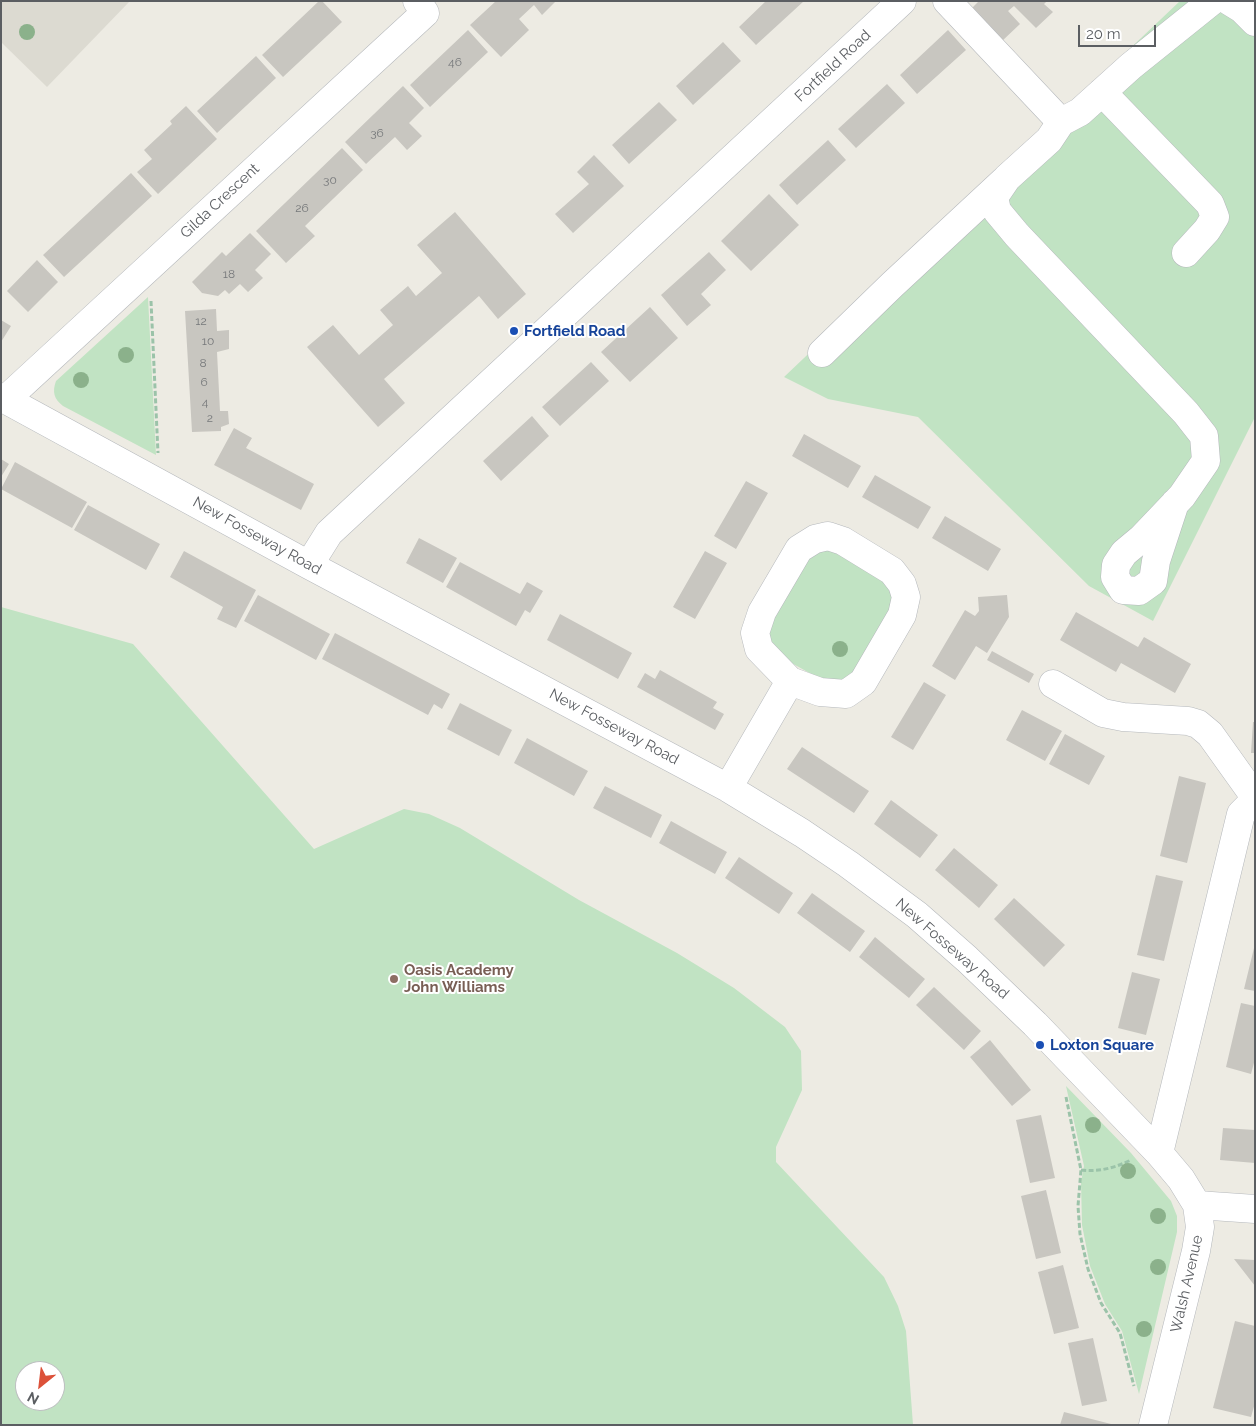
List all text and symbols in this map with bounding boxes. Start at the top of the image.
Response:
scale bar [1081,15,1158,47]
text: 20 m [1086,25,1121,43]
street label: Fortfield Road [791,26,875,106]
house number: 46 [448,55,462,69]
house number: 36 [370,126,384,140]
street label: Gilda Crescent [177,160,263,242]
house number: 30 [323,173,337,187]
house number: 26 [295,201,309,215]
house number: 18 [223,267,235,281]
house number: 12 [195,314,207,328]
place label: Fortfield Road [524,322,625,340]
marker: Fortfield Road [508,325,520,337]
house number: 10 [202,334,214,348]
house number: 8 [199,356,207,370]
house number: 6 [200,375,208,389]
house number: 4 [202,395,208,409]
house number: 2 [207,411,213,425]
street label: New Fosseway Road [190,493,324,579]
street label: New Fosseway Road [546,685,682,769]
street label: New Fosseway Road [892,895,1012,1003]
place label: Oasis Academy John Williams [404,961,514,996]
marker: Oasis Academy John Williams [388,973,400,985]
place label: Loxton Square [1050,1036,1154,1054]
marker: Loxton Square [1034,1039,1046,1051]
street label: Walsh Avenue [1167,1233,1207,1335]
north arrow [15,1361,65,1411]
text: N [25,1389,42,1408]

